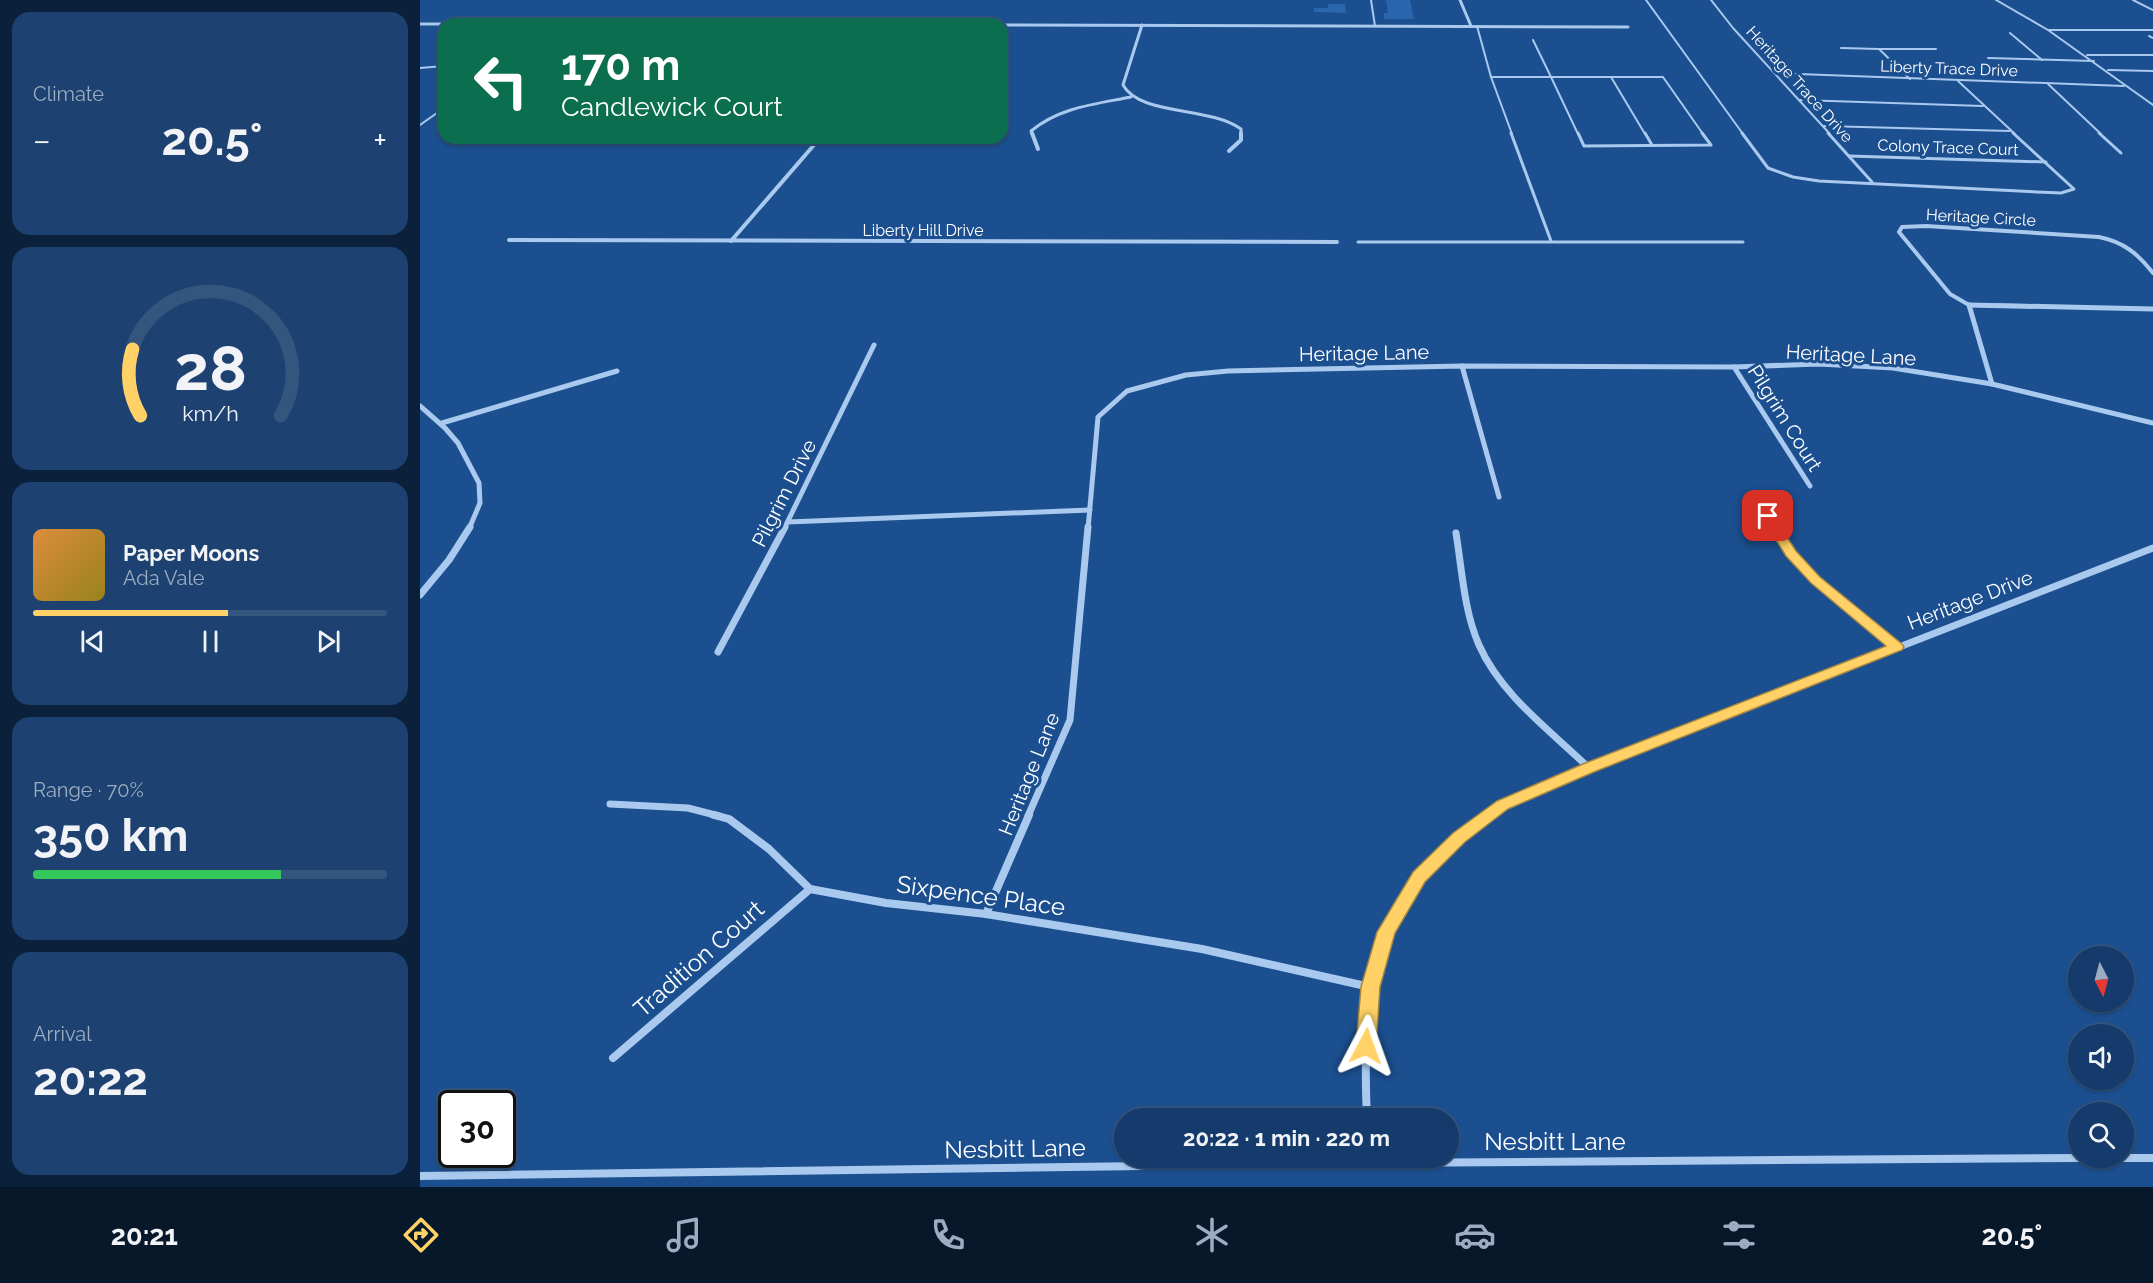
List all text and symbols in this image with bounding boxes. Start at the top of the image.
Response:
street label: Heritage Trace Drive [1742,22,1857,146]
text: 170 m [561,41,680,90]
icon: left [462,42,540,120]
street label: Liberty Trace Drive [1880,57,2018,80]
text: Climate [33,82,104,106]
text: Candlewick Court [561,91,783,122]
text: 20.5° [162,113,262,166]
text: − [33,121,51,160]
text: + [373,121,387,160]
street label: Colony Trace Court [1877,136,2019,159]
street label: Heritage Circle [1926,205,2036,230]
street label: Liberty Hill Drive [862,221,984,240]
text: 28 [174,331,246,405]
street label: Heritage Lane [1299,340,1430,366]
street label: Heritage Lane [1785,340,1917,370]
street label: Pilgrim Court [1743,360,1827,476]
text: km/h [182,401,238,426]
street label: Pilgrim Drive [747,435,821,551]
pin [1742,490,1793,541]
icon: arrive [1751,499,1784,532]
text: Paper Moons [123,540,259,566]
street label: Heritage Drive [1904,565,2036,635]
text: Ada Vale [123,566,205,590]
icon: previous [76,625,109,658]
icon: pause [194,625,227,658]
icon: next [312,625,345,658]
street label: Heritage Lane [993,709,1065,839]
text: Range · 70% [33,778,144,802]
text: 350 km [33,809,188,862]
street label: Sixpence Place [895,869,1067,922]
street label: Tradition Court [628,894,770,1023]
north arrow [2068,946,2134,1012]
map controls [2068,946,2134,1168]
position arrow [1334,1014,1398,1078]
text: Arrival [33,1022,92,1046]
button: sound [2068,1024,2134,1090]
text: 20:22 [33,1053,148,1106]
speed limit sign: 30 [438,1090,516,1168]
button: search [2068,1102,2134,1168]
text: 20:22 · 1 min · 220 m [1183,1125,1390,1151]
street label: Nesbitt Lane [1484,1127,1626,1156]
street label: Nesbitt Lane [944,1133,1086,1164]
icon: directions [400,1214,442,1256]
icon: music [663,1214,705,1256]
icon: phone [927,1214,969,1256]
icon: climate [1191,1214,1233,1256]
icon: car [1454,1214,1496,1256]
icon: filters [1718,1214,1760,1256]
text: 20:21 [111,1220,178,1251]
text: 20.5° [1982,1220,2042,1251]

